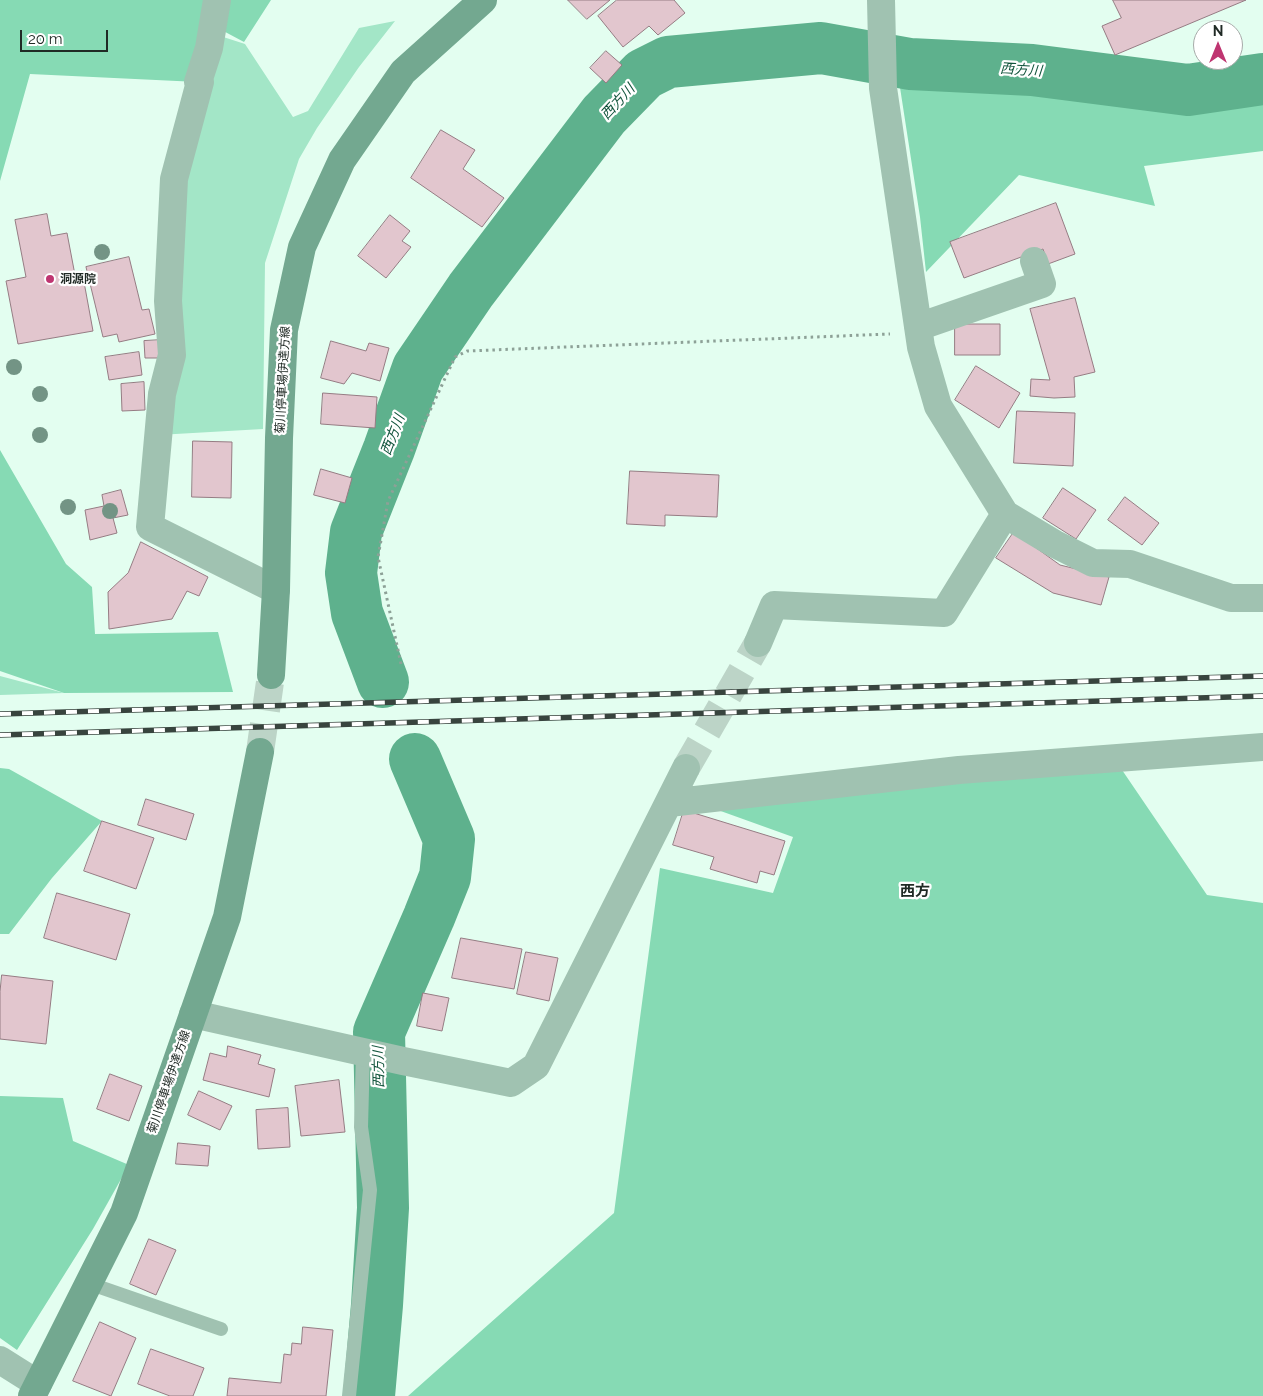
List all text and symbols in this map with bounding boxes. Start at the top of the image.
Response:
scale bar [22,20,110,52]
north arrow [1193,20,1243,70]
text: N [1213,23,1223,39]
text: 20 m [28,30,63,48]
water label: 西方川 [999,60,1043,80]
water label: 西方川 [598,81,638,123]
place label: 洞源院 [60,272,96,286]
marker: 洞源院 [44,273,56,285]
street label: 菊川停車場伊達方線 [273,326,293,434]
water label: 西方川 [378,412,408,458]
district label: 西方 [900,882,930,900]
street label: 菊川停車場伊達方線 [145,1029,193,1135]
water label: 西方川 [370,1046,388,1088]

